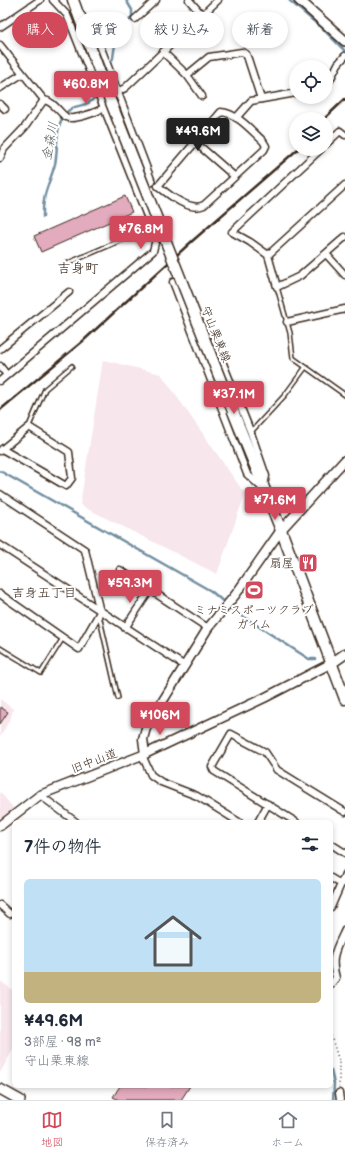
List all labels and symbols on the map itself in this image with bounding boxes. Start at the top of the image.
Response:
pin: ¥60.8M [53,71,119,105]
pin: ¥49.6M [165,118,231,152]
water label: 金森川 [38,121,62,162]
pin: ¥76.8M [108,216,174,250]
district label: 吉身町 [57,260,99,277]
street label: 守山栗東線 [197,304,234,365]
pin: ¥37.1M [201,381,267,415]
pin: ¥71.6M [242,487,308,521]
restaurant icon: 扇屋 [297,552,319,574]
place label: 扇屋 [270,556,294,571]
pin: ¥59.3M [97,570,163,604]
sports icon: ミナミスポーツクラブ ガイム [243,579,265,601]
district label: 吉身五丁目 [11,585,77,601]
place label: ミナミスポーツクラブ ガイム [194,603,314,632]
pin: ¥106M [132,702,188,736]
street label: 旧中山道 [69,746,119,777]

